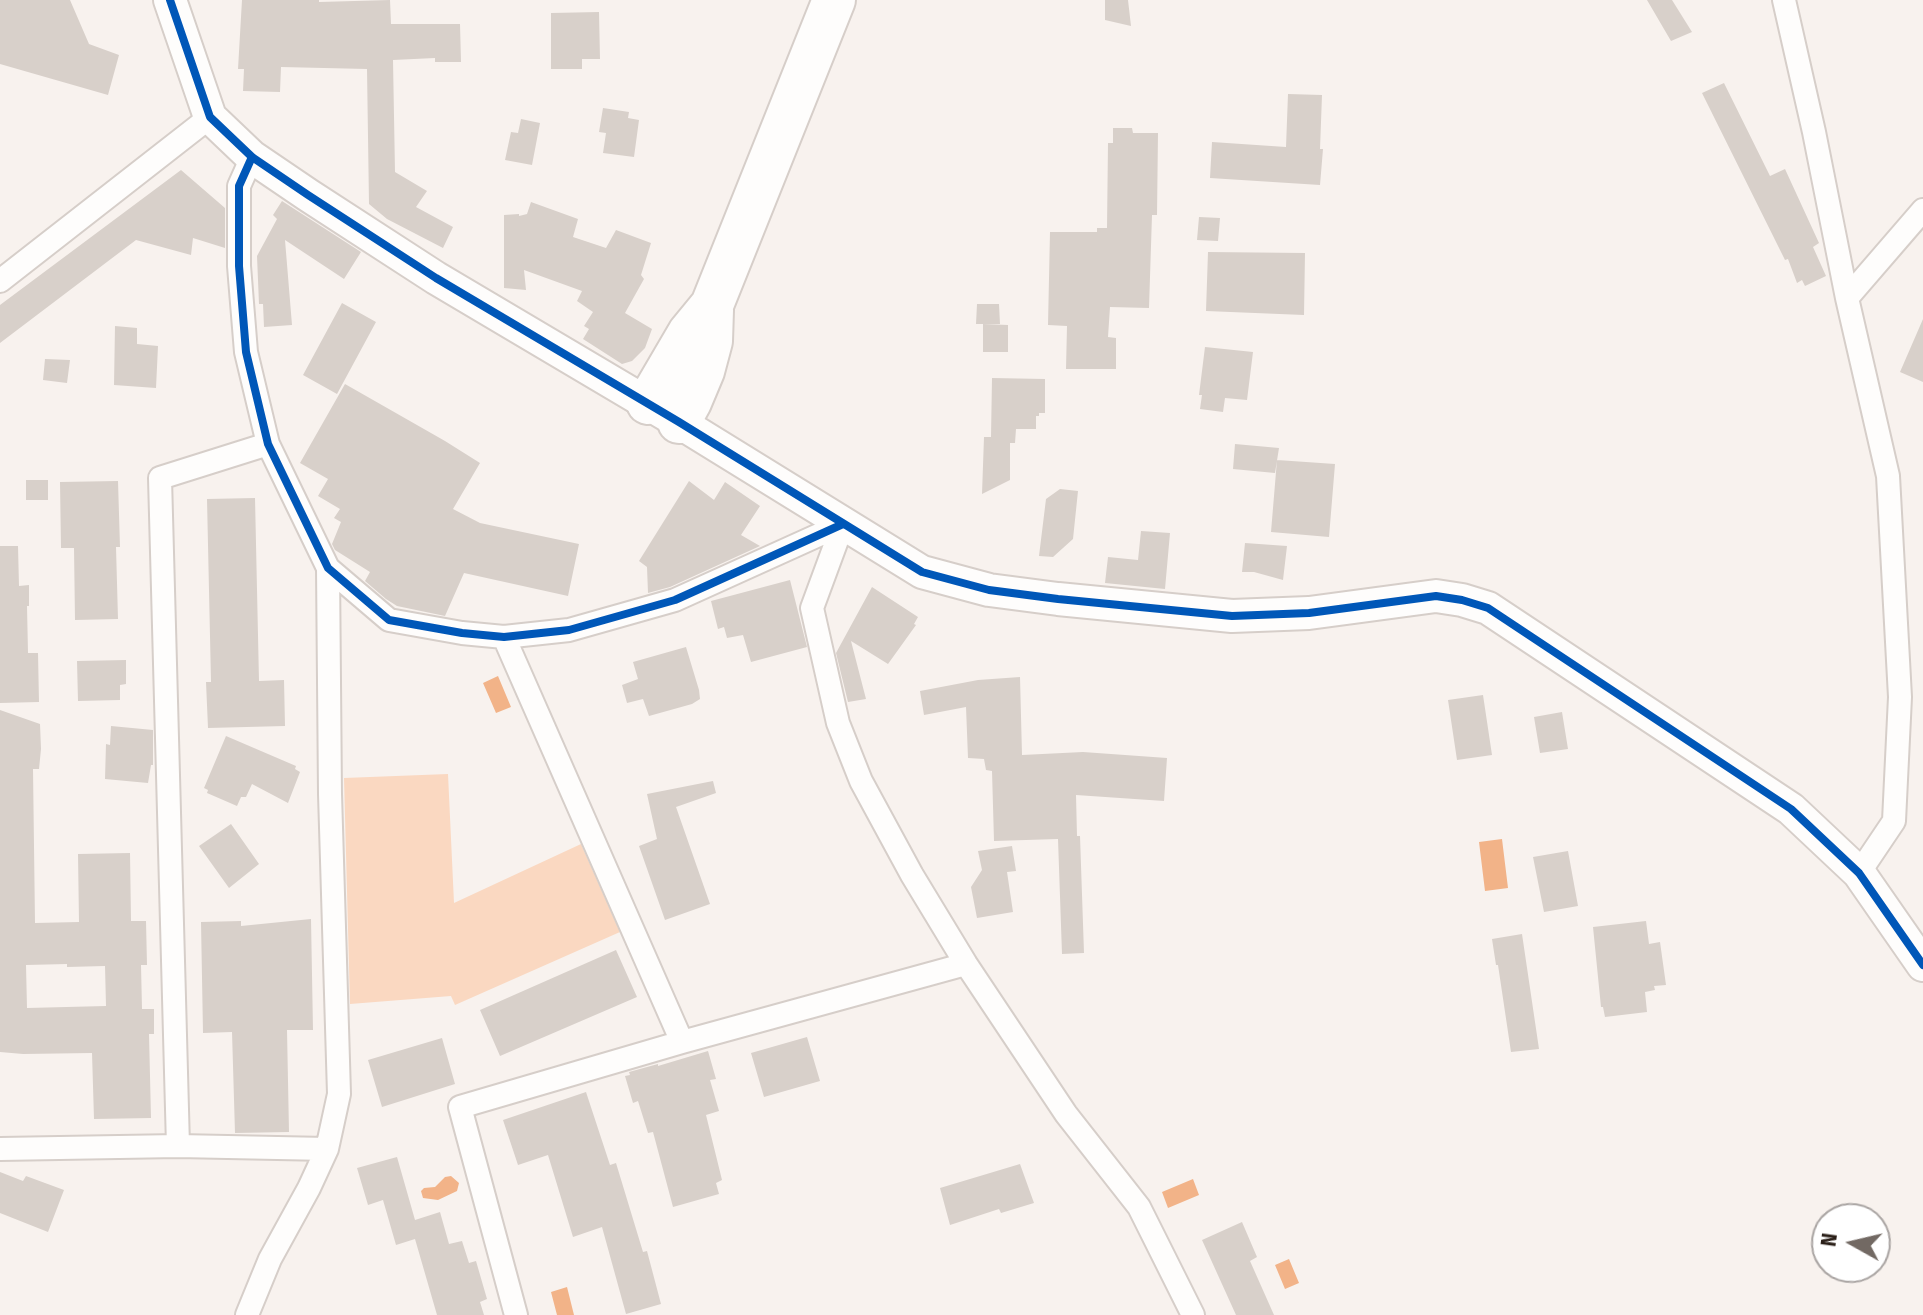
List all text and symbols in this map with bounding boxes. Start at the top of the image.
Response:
north arrow [1811,1203,1891,1283]
text: N [1814,1231,1843,1248]

